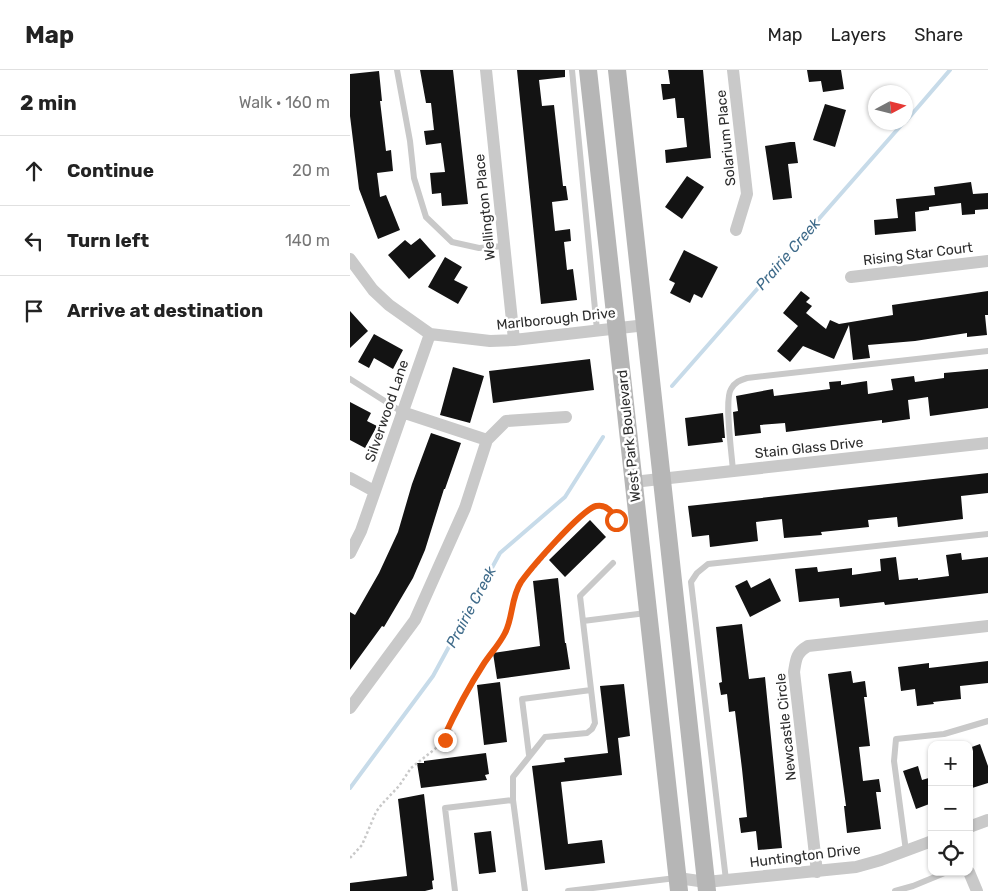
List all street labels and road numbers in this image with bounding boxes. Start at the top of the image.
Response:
street label: Solarium Place [712,89,740,187]
street label: Wellington Place [471,153,499,261]
street label: Rising Star Court [862,239,974,269]
street label: Marlborough Drive [496,304,617,334]
street label: Silverwood Lane [362,358,412,464]
street label: West Park Boulevard [614,369,644,503]
street label: Stain Glass Drive [754,434,864,462]
street label: Newcastle Circle [772,672,800,782]
street label: Huntington Drive [749,841,862,871]

